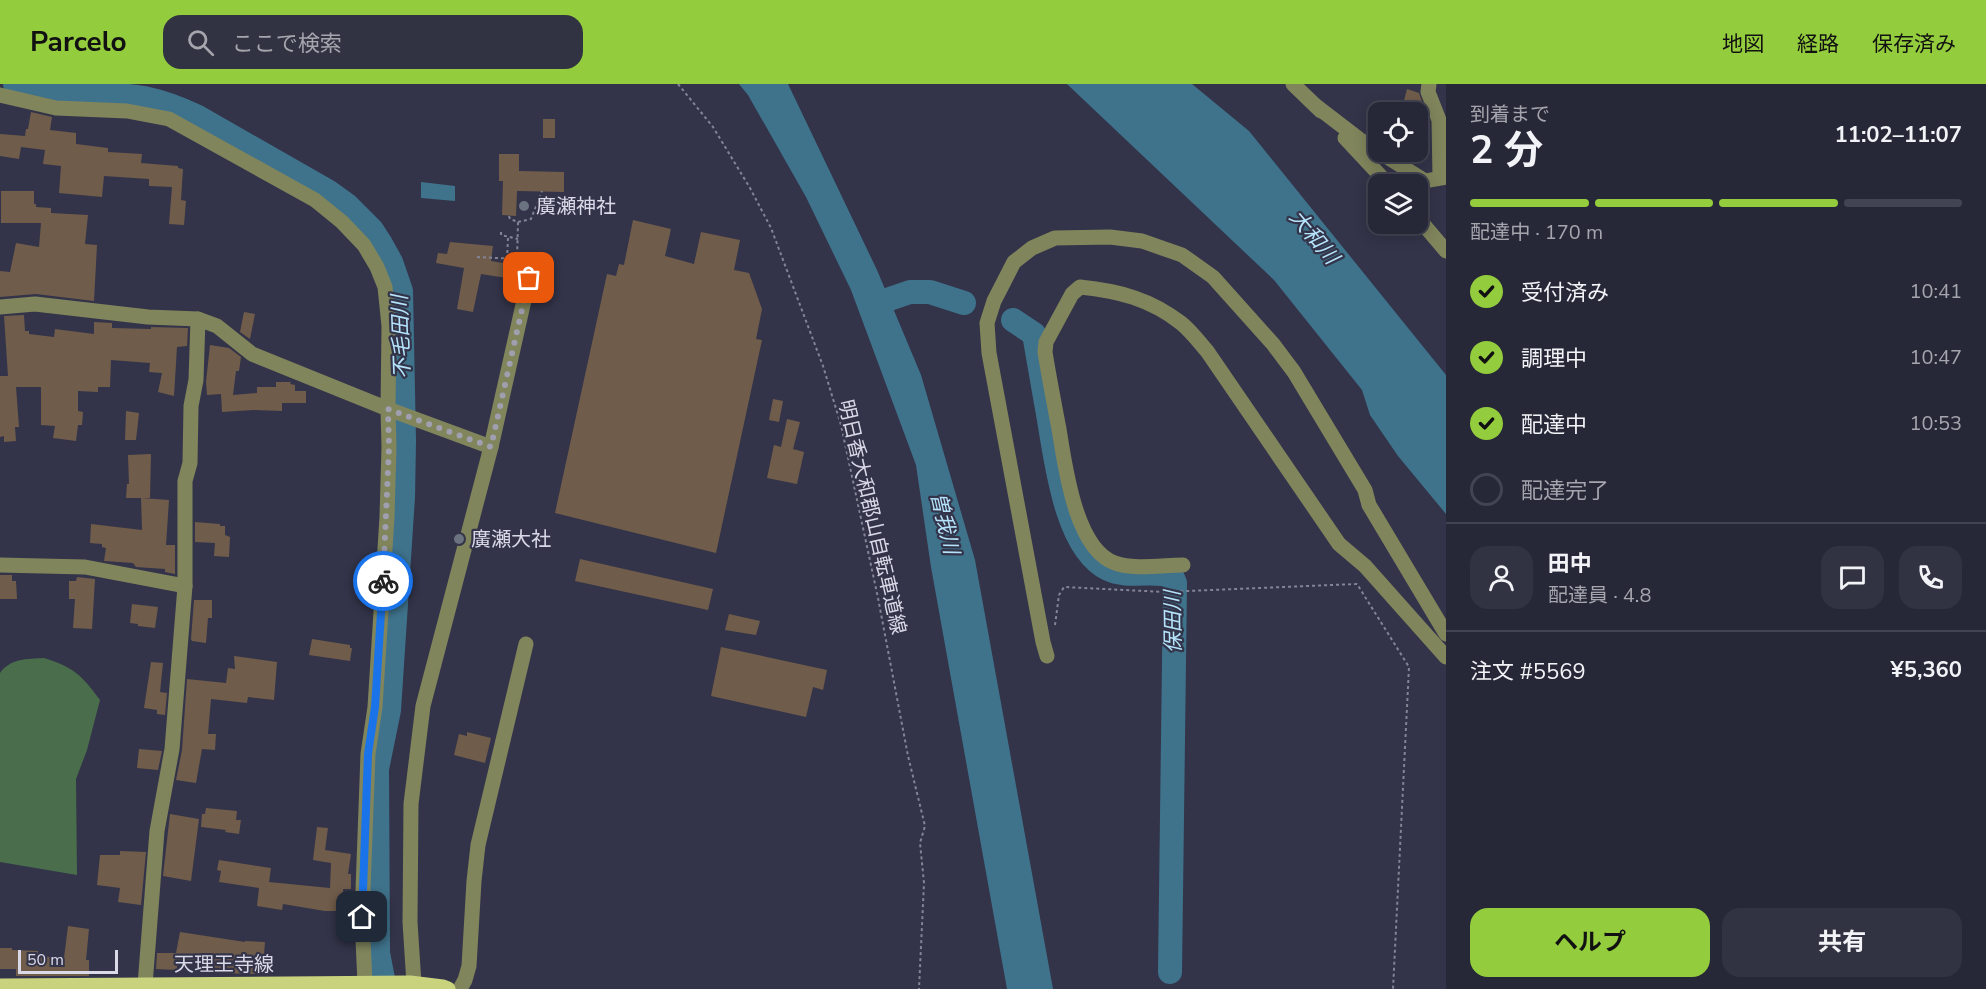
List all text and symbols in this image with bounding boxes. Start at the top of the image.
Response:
search box [163,15,583,69]
text: Parcelo [30,23,127,61]
icon: search [184,26,217,59]
text: ここで検索 [232,29,342,59]
text: 地図 [1722,30,1764,58]
text: 経路 [1797,30,1839,58]
text: 保存済み [1872,30,1956,58]
text: 到着まで [1470,101,1550,128]
map controls [1368,102,1428,234]
button: locate [1368,102,1428,162]
text: 11:02–11:07 [1834,120,1962,150]
text: 2 分 [1470,124,1543,177]
button: layers [1368,174,1428,234]
place label: 廣瀬神社 [536,193,616,220]
marker: 廣瀬神社 [517,199,531,213]
water label: 大和川 [1283,204,1346,272]
text: 配達中 · 170 m [1470,219,1603,246]
pin [503,252,554,303]
icon: bag [512,261,545,294]
icon: check [1470,275,1503,308]
text: 受付済み [1521,278,1609,308]
text: 10:41 [1909,278,1962,305]
water label: 不毛田川 [385,293,416,379]
icon: check [1470,341,1503,374]
text: 調理中 [1521,344,1587,374]
text: 10:47 [1909,344,1962,371]
street label: 明日香大和郡山自転車道線 [832,397,912,637]
icon: check [1470,407,1503,440]
text: 配達中 [1521,410,1587,440]
text: 10:53 [1909,410,1962,437]
text: 配達完了 [1521,476,1609,506]
water label: 曽我川 [924,489,966,559]
place label: 廣瀬大社 [471,526,551,553]
marker: 廣瀬大社 [452,532,466,546]
button: person [1470,546,1533,609]
button: chat [1821,546,1884,609]
button: phone [1899,546,1962,609]
text: 田中 [1548,549,1592,579]
courier [353,551,413,611]
icon: bike [367,565,400,598]
text: 配達員 · 4.8 [1548,582,1651,609]
water label: 保田川 [1158,588,1188,654]
text: ¥5,360 [1891,655,1962,685]
text: 注文 #5569 [1470,657,1586,687]
pin [336,891,387,942]
icon: home [345,900,378,933]
button: ヘルプ [1470,908,1710,977]
button: 共有 [1722,908,1962,977]
scale bar [18,947,118,974]
text: 50 m [27,949,64,971]
street label: 天理王寺線 [174,951,274,978]

